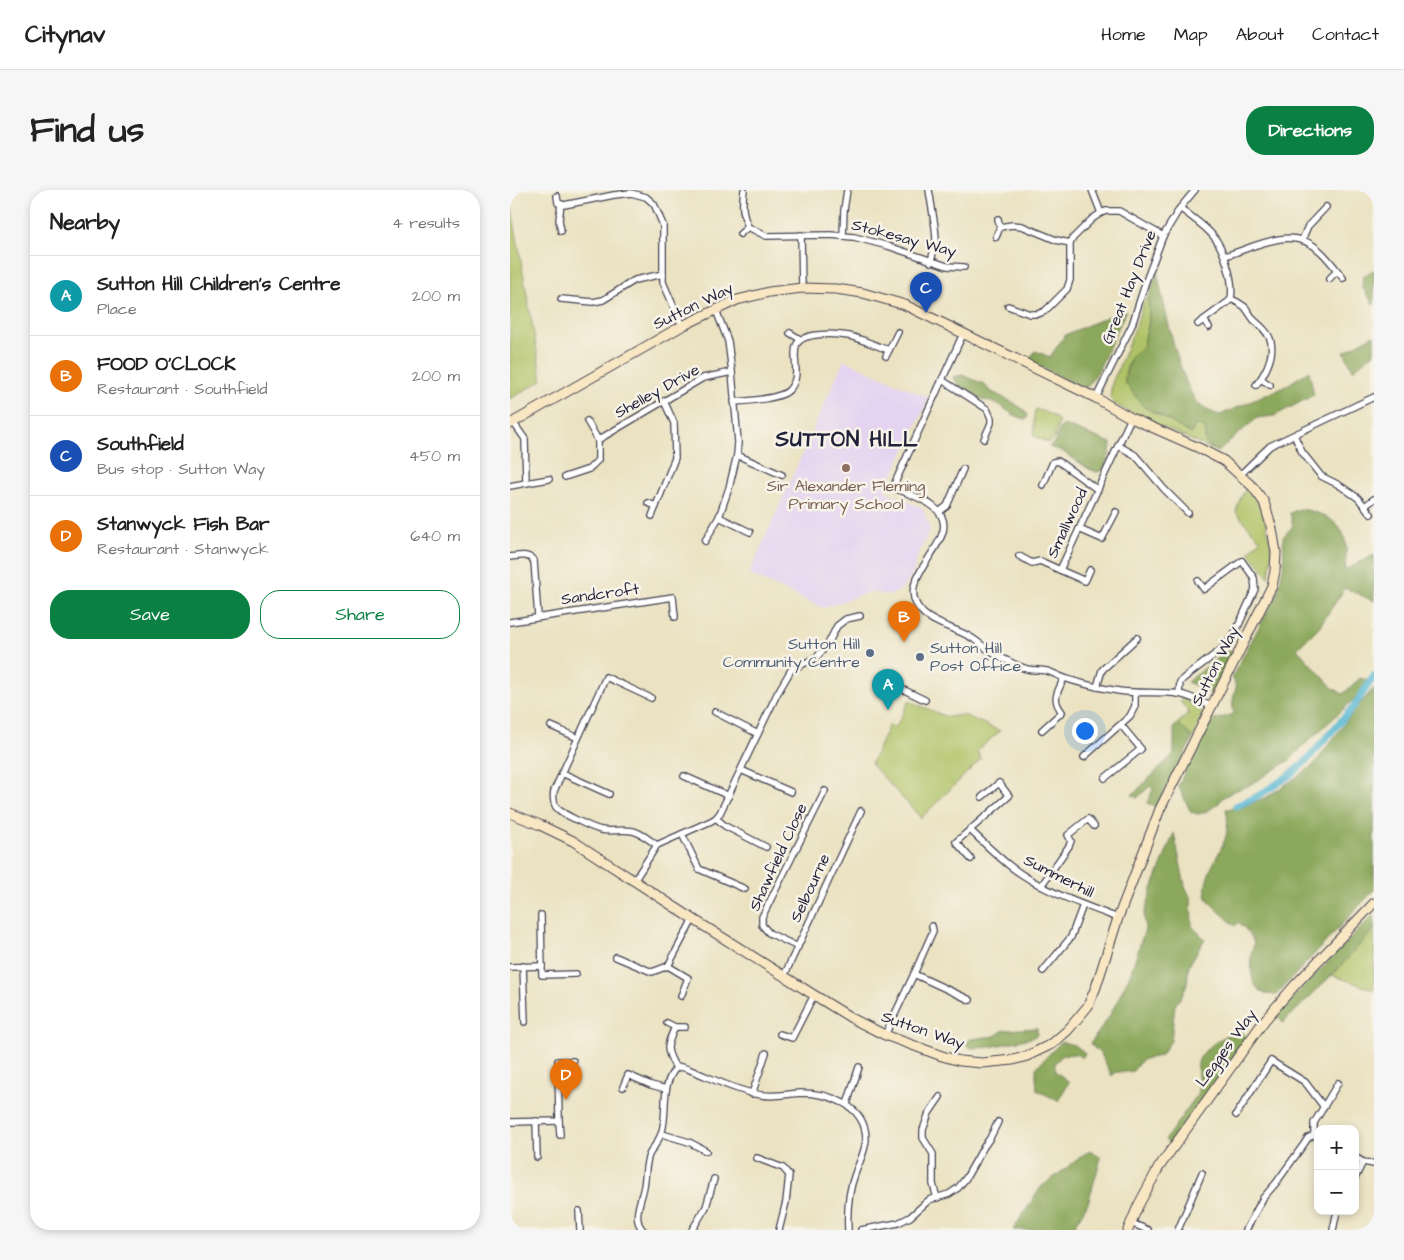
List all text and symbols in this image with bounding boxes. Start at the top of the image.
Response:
text: Citynav [25,18,105,52]
text: Home [1101,22,1146,47]
text: Map [1174,22,1208,47]
text: About [1236,22,1284,47]
text: Contact [1312,22,1379,47]
text: Find us [30,106,144,155]
button: Directions [1246,106,1374,155]
text: Nearby [50,208,120,237]
text: 4 results [392,212,460,234]
street label: Stokesay Way [849,213,959,264]
street label: Great Hay Drive [1096,226,1163,348]
text: Sutton Hill Children's Centre [97,271,341,298]
pin: C [910,272,942,313]
street label: Sutton Way [649,277,737,336]
text: A [61,285,71,307]
text: 200 m [412,285,460,307]
text: Place [97,298,137,320]
text: FOOD O'CLOCK [97,351,236,378]
street label: Shelley Drive [610,358,704,424]
text: B [60,365,72,387]
text: 200 m [412,365,460,387]
text: Restaurant · Southfield [97,378,267,400]
district label: SUTTON HILL [774,425,919,454]
text: Southfield [97,431,184,458]
text: C [60,445,72,467]
text: 450 m [409,445,460,467]
text: Bus stop · Sutton Way [97,458,265,480]
marker: Sir Alexander Fleming Primary School [840,462,852,474]
place label: Sir Alexander Fleming Primary School [767,475,925,516]
street label: Smallwood [1041,484,1093,562]
text: Stanwyck Fish Bar [97,511,269,538]
text: D [61,525,71,547]
text: 640 m [410,525,460,547]
text: Restaurant · Stanwyck [97,538,269,560]
street label: Sandcroft [560,578,641,610]
button: Save [50,590,250,639]
button: Share [260,590,460,639]
pin: B [888,601,920,642]
street label: Sutton Way [1186,622,1245,710]
place label: Sutton Hill Community Centre [723,633,860,674]
place label: Sutton Hill Post Office [930,637,1021,677]
marker: Sutton Hill Community Centre [864,647,876,659]
marker: Sutton Hill Post Office [914,651,926,663]
pin: A [872,669,904,710]
your location [1072,718,1098,744]
street label: Shawfield Close [743,799,813,914]
street label: Summerhill [1020,849,1098,903]
street label: Selbourne [785,850,836,926]
street label: Legges Way [1190,1004,1263,1092]
street label: Sutton Way [878,1005,968,1056]
pin: D [550,1059,582,1100]
map controls [1314,1125,1359,1215]
button: + [1314,1125,1359,1170]
button: − [1314,1170,1359,1215]

